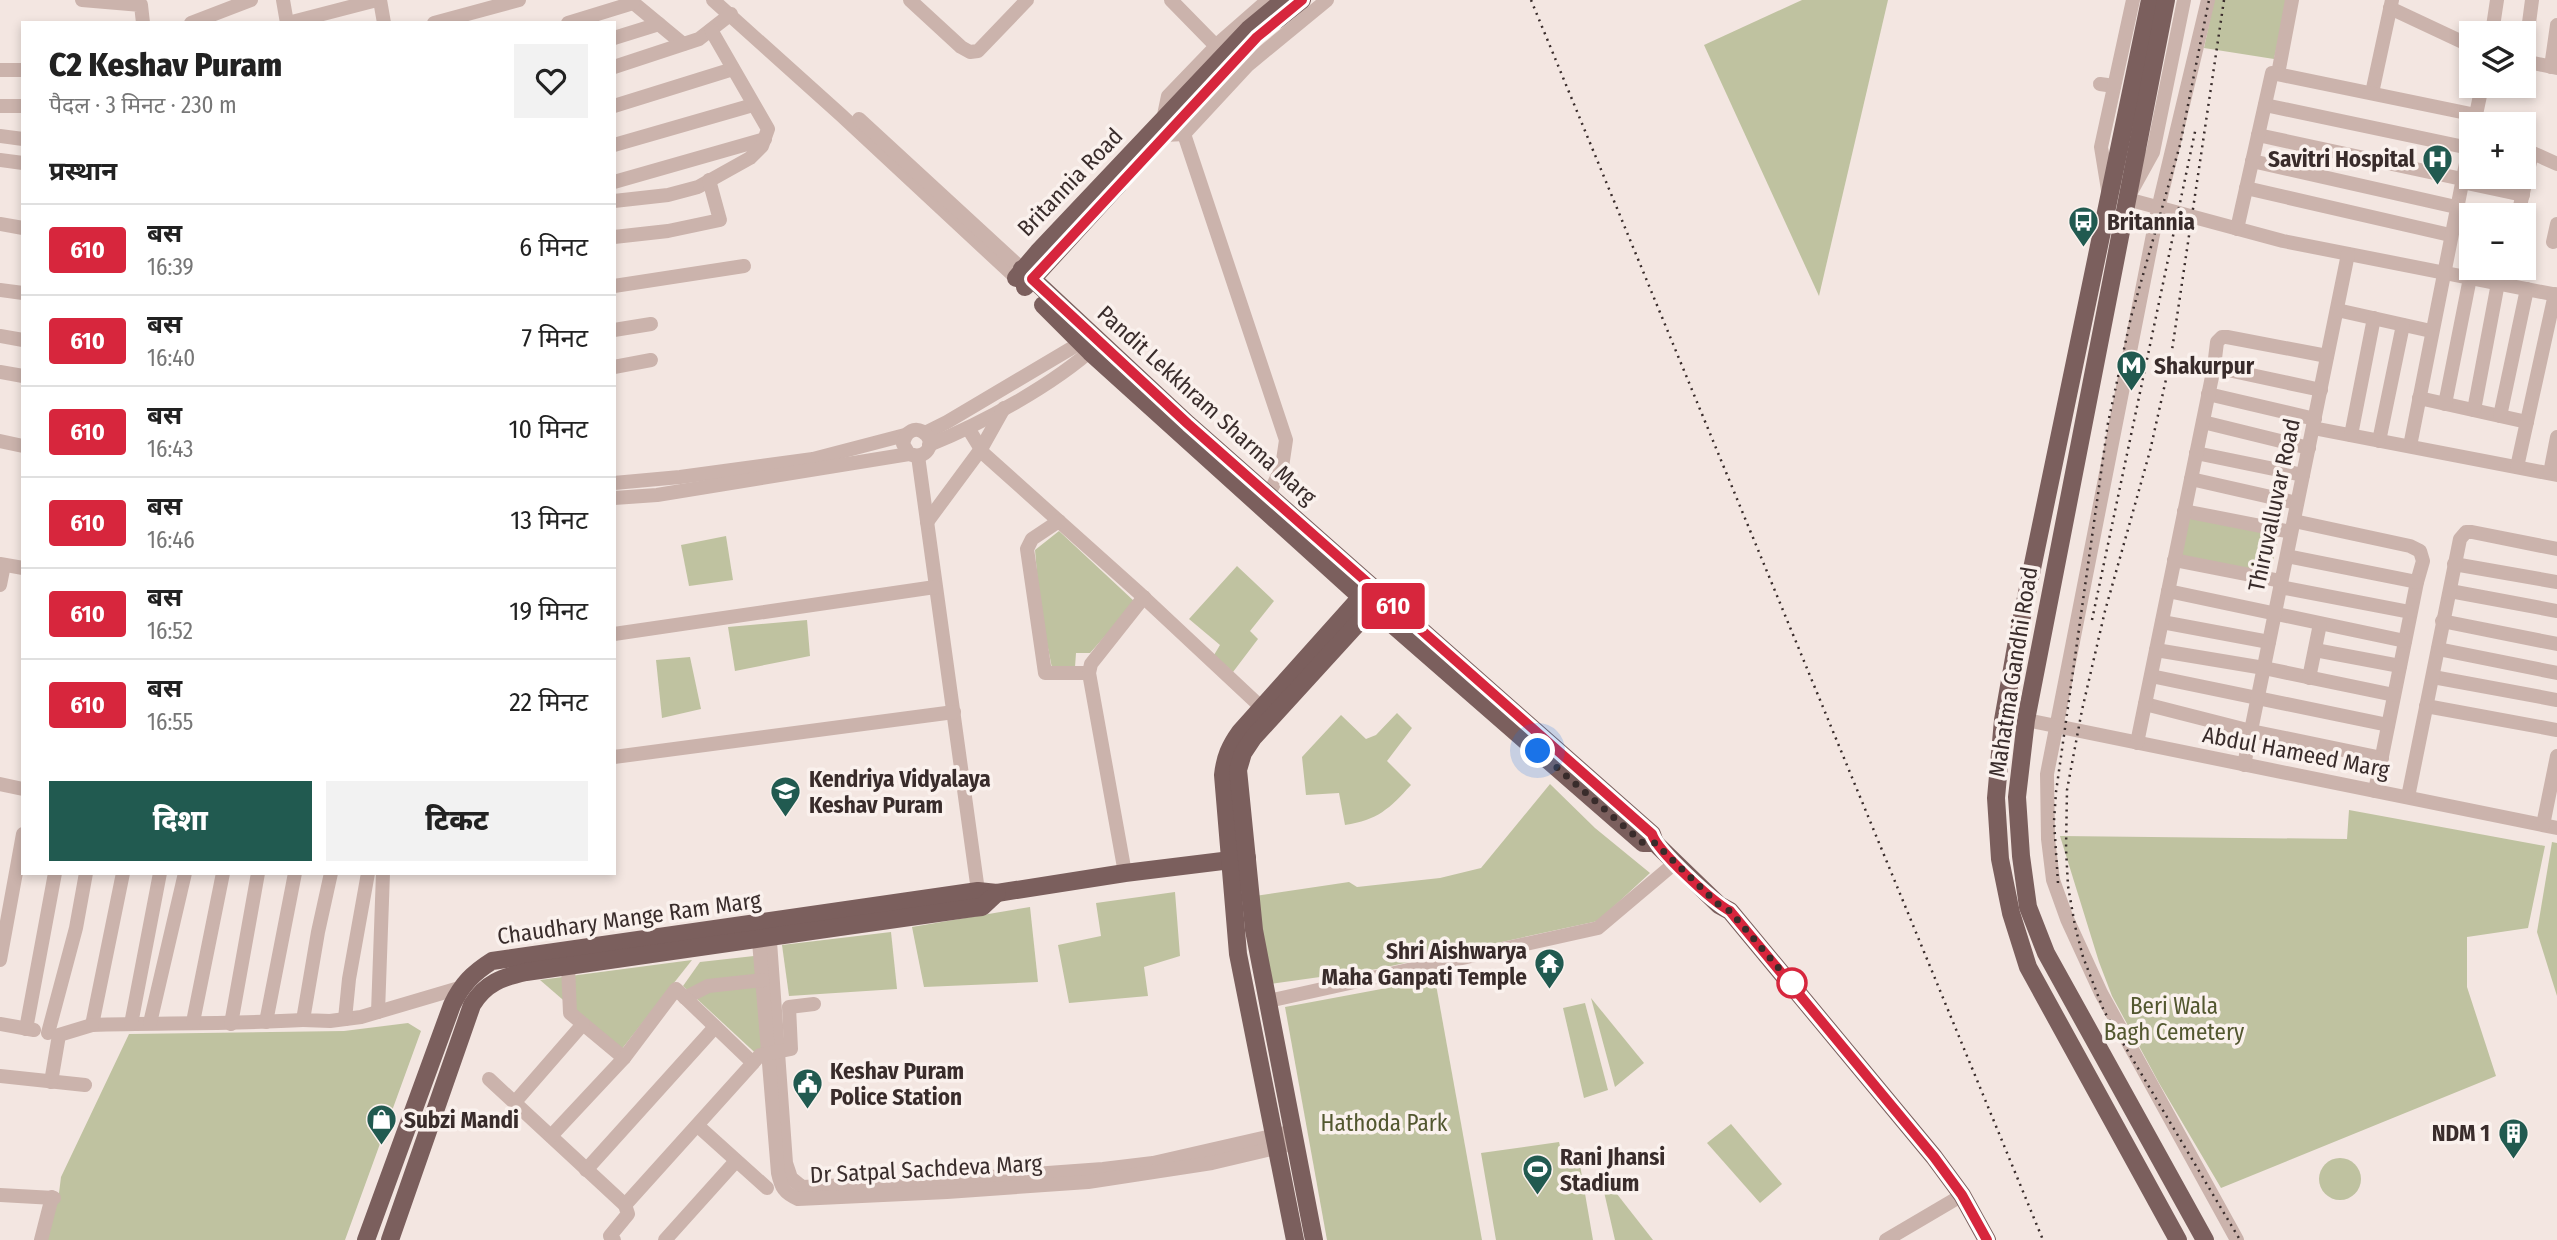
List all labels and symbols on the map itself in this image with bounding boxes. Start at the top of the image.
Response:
street label: Britannia Road [1011,122,1129,242]
hospital icon: Savitri Hospital [2421,142,2455,186]
place label: Savitri Hospital [2268,145,2416,173]
bus stop icon: Britannia [2067,205,2101,249]
place label: Britannia [2107,208,2195,236]
street label: Pandit Lekkhram Sharma Marg [1092,299,1322,511]
metro station icon: Shakurpur [2114,349,2148,393]
place label: Shakurpur [2154,352,2255,380]
street label: Thiruvalluvar Road [2242,416,2306,594]
street label: Mahatma Gandhi Road [1983,565,2043,779]
line badge: 610 [1353,583,1433,629]
street label: Abdul Hameed Marg [2200,720,2392,784]
your location [1520,733,1555,768]
place label: Kendriya Vidyalaya Keshav Puram [809,765,991,819]
school or university icon: Kendriya Vidyalaya Keshav Puram [769,775,803,819]
street label: Chaudhary Mange Ram Marg [495,886,763,950]
place label: Shri Aishwarya Maha Ganpati Temple [1322,937,1527,991]
temple icon: Shri Aishwarya Maha Ganpati Temple [1533,947,1567,991]
unlabelled marker [1777,968,1807,998]
park label: Beri Wala Bagh Cemetery [2104,992,2245,1046]
place label: Keshav Puram Police Station [830,1057,964,1111]
public building icon: Keshav Puram Police Station [790,1067,824,1111]
shop icon: Subzi Mandi [364,1103,398,1147]
place label: Subzi Mandi [404,1106,519,1134]
park label: Hathoda Park [1321,1109,1448,1137]
building icon: NDM 1 [2496,1116,2530,1160]
place label: NDM 1 [2432,1119,2490,1147]
place label: Rani Jhansi Stadium [1560,1143,1665,1197]
street label: Dr Satpal Sachdeva Marg [809,1149,1043,1189]
sports icon: Rani Jhansi Stadium [1520,1153,1554,1197]

